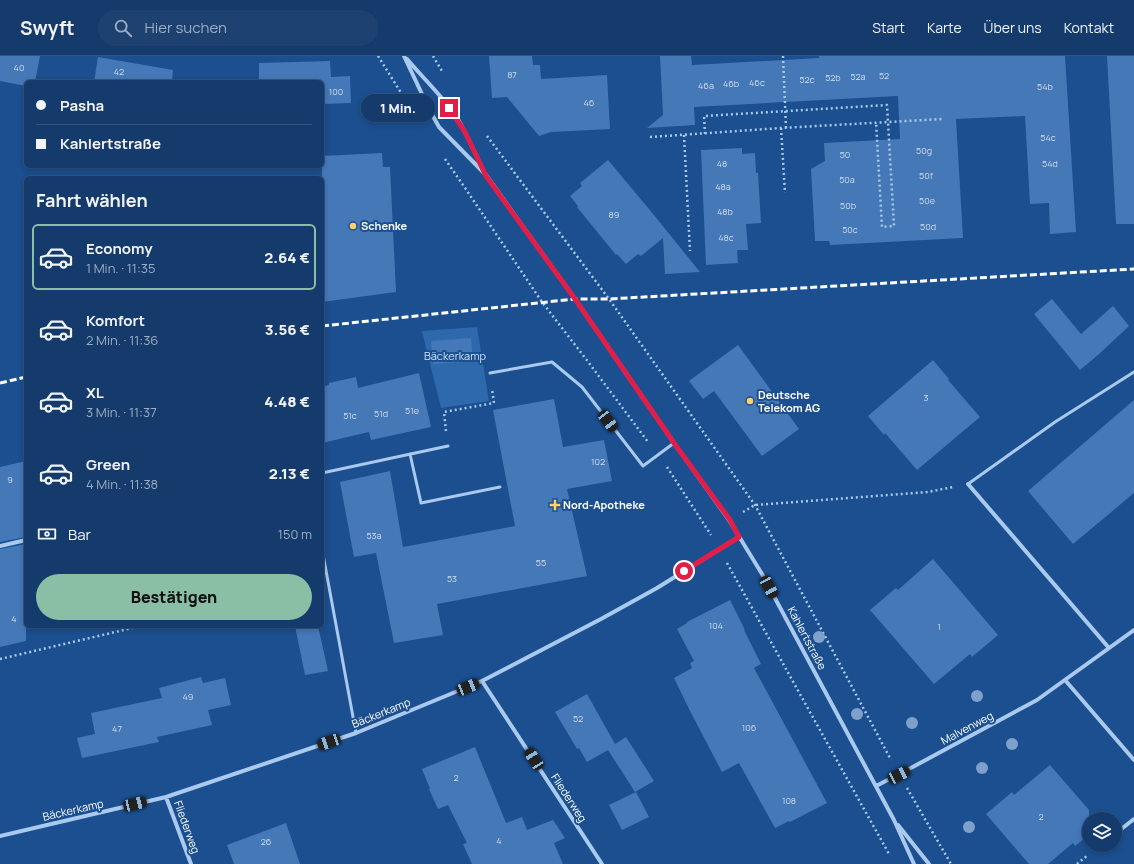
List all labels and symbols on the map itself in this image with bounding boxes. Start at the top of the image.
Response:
house number: 40 [14,61,24,74]
house number: 42 [114,65,124,78]
house number: 87 [507,68,517,81]
house number: 52 [879,69,889,82]
house number: 52a [850,70,866,83]
house number: 52b [825,71,841,84]
house number: 52c [799,73,815,86]
house number: 46c [749,76,765,89]
house number: 46b [723,77,739,90]
house number: 46a [698,79,714,92]
house number: 54b [1037,80,1053,93]
house number: 100 [329,85,343,98]
callout: 1 Min. [361,94,435,122]
house number: 46 [584,96,595,109]
route end [440,99,458,117]
house number: 54c [1040,131,1056,144]
house number: 50g [916,144,932,157]
house number: 50 [840,148,850,161]
house number: 48 [717,157,727,170]
house number: 54d [1042,157,1058,170]
house number: 50f [919,169,934,182]
house number: 50a [839,173,855,186]
house number: 48a [715,180,731,193]
house number: 50e [919,194,935,207]
house number: 50b [840,199,856,212]
house number: 48b [717,205,733,218]
house number: 89 [609,208,619,221]
place label: Schenke [361,218,408,233]
house number: 50d [920,220,936,233]
marker: Schenke [348,221,358,231]
house number: 50c [842,223,858,236]
house number: 48c [718,231,734,244]
park label: Bäckerkamp [424,348,487,363]
place label: Deutsche Telekom AG [758,387,820,415]
house number: 3 [924,391,929,404]
marker: Deutsche Telekom AG [745,396,755,406]
house number: 51e [405,404,419,417]
house number: 51d [374,407,388,420]
car [596,408,620,434]
house number: 51c [343,409,357,422]
house number: 102 [591,455,605,468]
house number: 9 [7,473,13,486]
place label: Nord-Apotheke [563,497,645,512]
marker: Nord-Apotheke [550,500,560,510]
house number: 53a [366,529,382,542]
house number: 55 [536,556,546,569]
route start [675,562,693,580]
house number: 53 [447,572,457,585]
car [758,574,780,600]
street label: Kahlertstraße [784,604,831,673]
house number: 4 [11,612,17,625]
house number: 104 [709,619,723,632]
house number: 1 [937,620,941,633]
car [455,677,481,697]
house number: 49 [183,690,193,703]
street label: Bäckerkamp [349,694,413,731]
street label: Malvenweg [938,707,996,748]
house number: 52 [573,712,583,725]
house number: 106 [742,721,757,734]
house number: 47 [112,722,122,735]
car [316,732,342,752]
car [522,746,546,772]
car [886,764,912,786]
house number: 2 [453,771,459,784]
street label: Fliederweg [548,771,591,825]
house number: 108 [782,794,796,807]
street label: Bäckerkamp [41,795,105,824]
car [122,795,148,813]
street label: Fliederweg [171,798,204,855]
house number: 2 [1038,810,1044,823]
house number: 4 [496,834,502,847]
house number: 26 [261,835,272,848]

